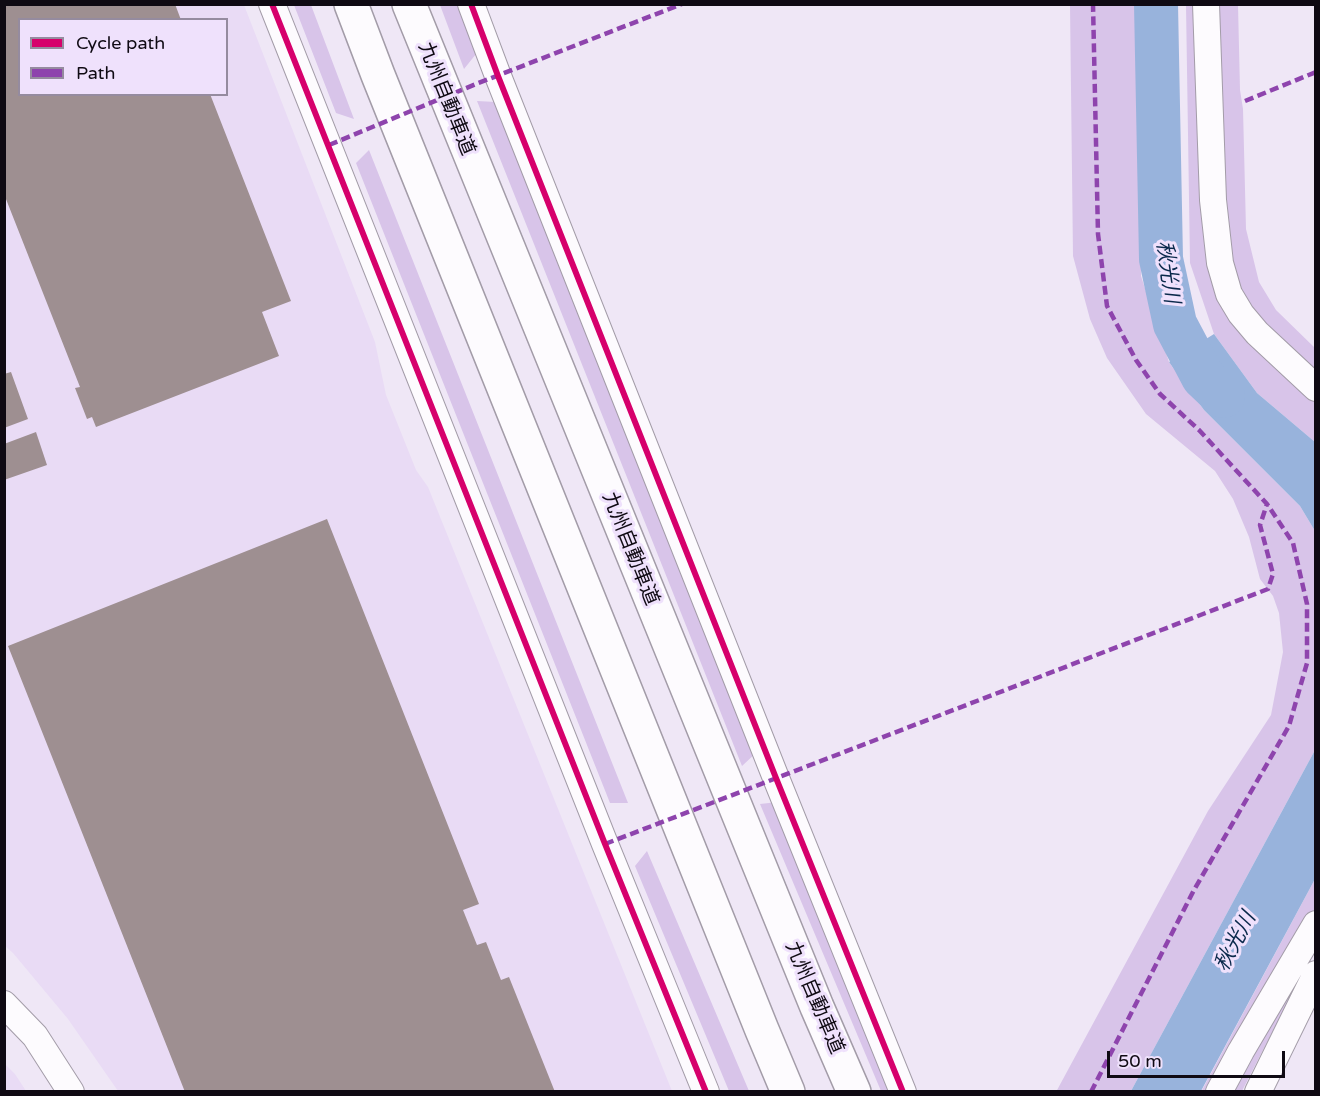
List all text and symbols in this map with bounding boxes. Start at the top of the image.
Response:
legend [18,18,228,96]
text: Cycle path [76,32,165,54]
street label: 九州自動車道 [412,39,480,159]
text: Path [76,62,115,84]
water label: 秋光川 [1150,239,1184,305]
street label: 九州自動車道 [596,489,664,609]
water label: 秋光川 [1210,908,1262,976]
street label: 九州自動車道 [780,938,848,1058]
scale bar [1110,1039,1288,1077]
text: 50 m [1118,1050,1162,1072]

